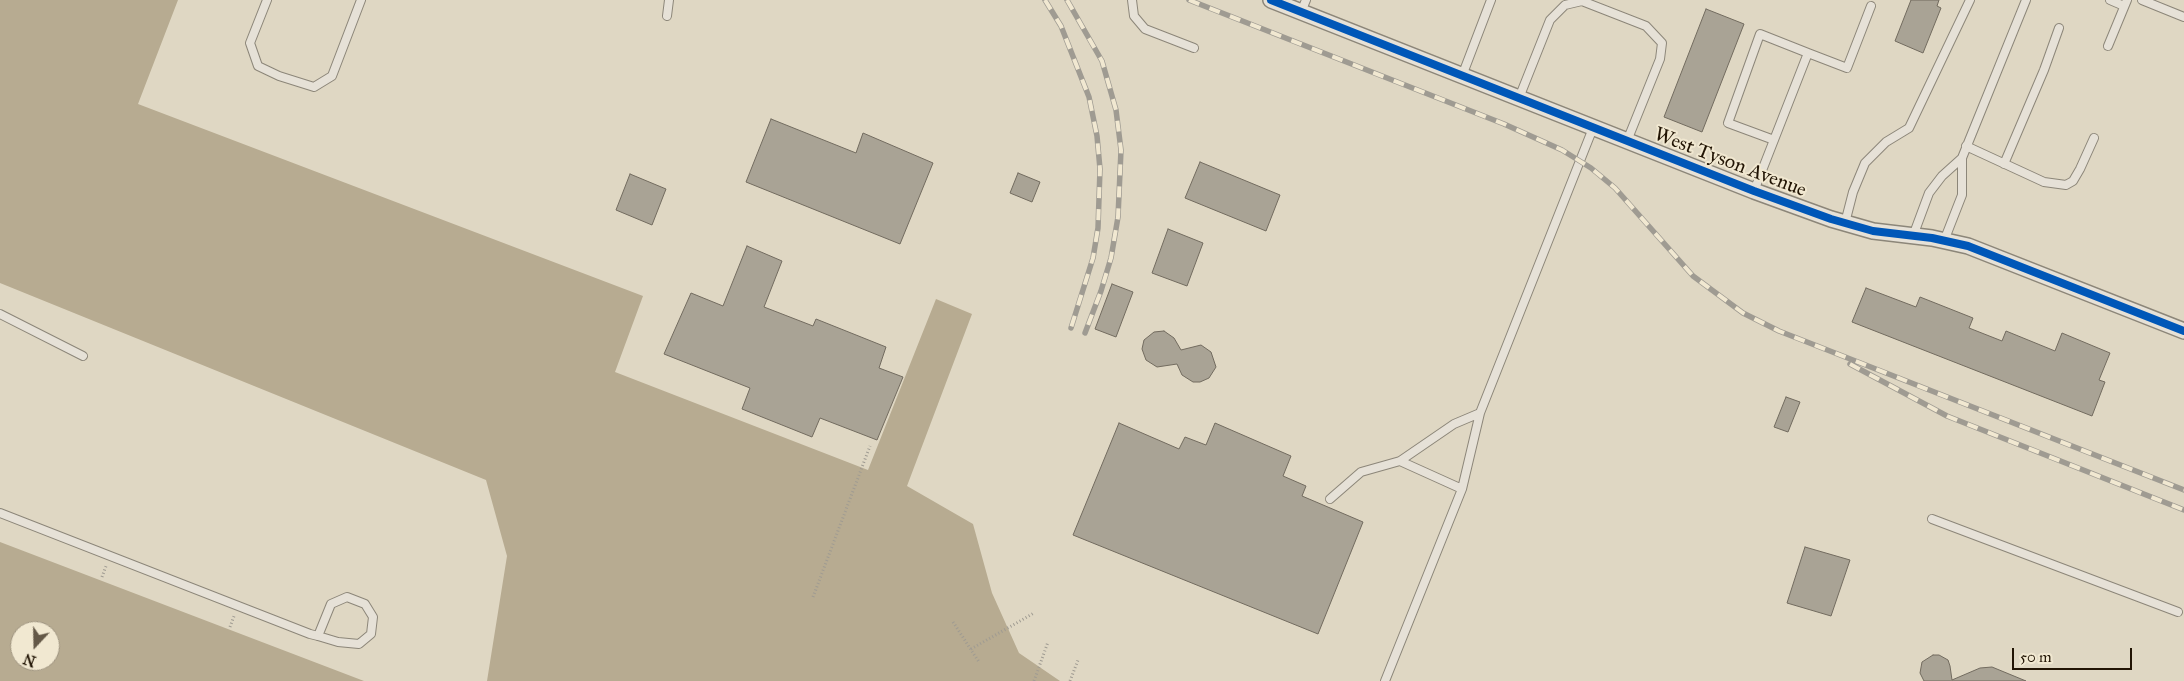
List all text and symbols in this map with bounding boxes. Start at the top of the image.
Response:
street label: West Tyson Avenue [1651,123,1809,203]
north arrow [10,621,60,671]
scale bar [2014,638,2134,670]
text: 50 m [2020,648,2052,666]
text: N [21,649,38,670]

